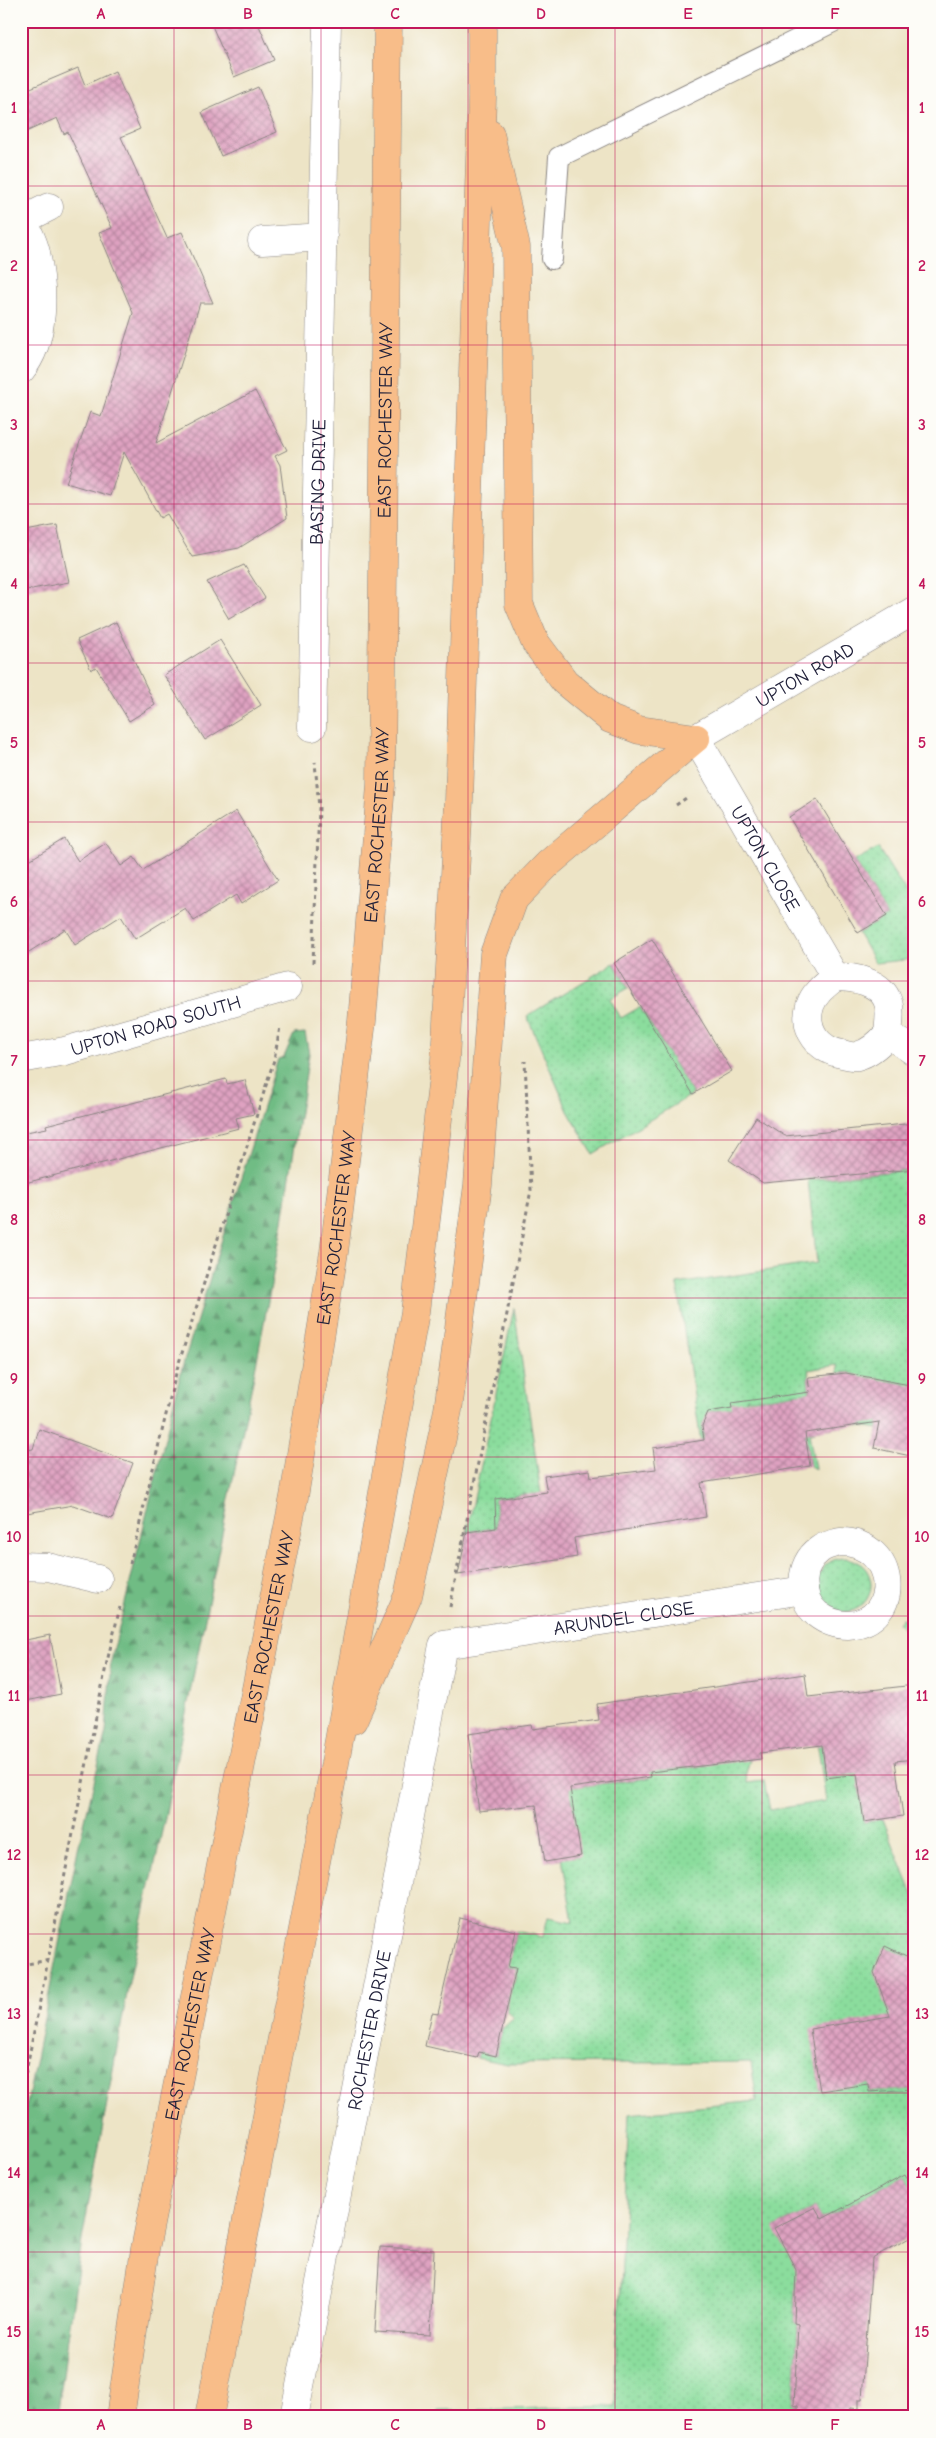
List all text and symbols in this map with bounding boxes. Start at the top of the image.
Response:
text: A [97,5,106,23]
text: B [243,5,253,23]
text: C [390,5,400,23]
text: D [536,5,546,23]
text: E [683,5,693,23]
text: F [830,5,840,23]
text: 1 [11,99,17,117]
text: 1 [919,99,925,117]
text: 2 [10,257,18,275]
text: 2 [918,257,926,275]
street label: EAST ROCHESTER WAY [373,321,397,518]
text: 3 [10,416,18,434]
text: 3 [918,416,926,434]
street label: BASING DRIVE [306,419,331,545]
text: 4 [10,575,18,593]
text: 4 [918,575,926,593]
street label: UPTON ROAD [752,638,858,713]
street label: EAST ROCHESTER WAY [360,726,394,924]
text: 5 [10,734,18,752]
text: 5 [918,734,926,752]
street label: UPTON CLOSE [726,802,804,915]
text: 6 [10,893,18,911]
text: 6 [918,893,926,911]
street label: UPTON ROAD SOUTH [68,991,244,1061]
text: 7 [10,1052,18,1070]
text: 7 [918,1052,926,1070]
street label: EAST ROCHESTER WAY [312,1129,361,1327]
text: 8 [10,1211,18,1229]
text: 8 [918,1211,926,1229]
text: 9 [10,1370,18,1388]
text: 9 [918,1370,926,1388]
text: 10 [6,1528,22,1546]
street label: EAST ROCHESTER WAY [239,1528,299,1725]
text: 10 [914,1528,930,1546]
street label: ARUNDEL CLOSE [552,1597,696,1640]
text: 11 [8,1687,20,1705]
text: 11 [916,1687,928,1705]
text: 12 [7,1846,21,1864]
text: 12 [915,1846,929,1864]
street label: EAST ROCHESTER WAY [161,1925,220,2123]
street label: ROCHESTER DRIVE [343,1949,396,2112]
text: 13 [7,2005,21,2023]
text: 13 [915,2005,929,2023]
text: 14 [7,2164,21,2182]
text: 14 [915,2164,929,2182]
text: 15 [7,2323,21,2341]
text: 15 [915,2323,929,2341]
text: A [97,2416,106,2434]
text: B [243,2416,253,2434]
text: C [390,2416,400,2434]
text: D [536,2416,546,2434]
text: E [683,2416,693,2434]
text: F [830,2416,840,2434]

